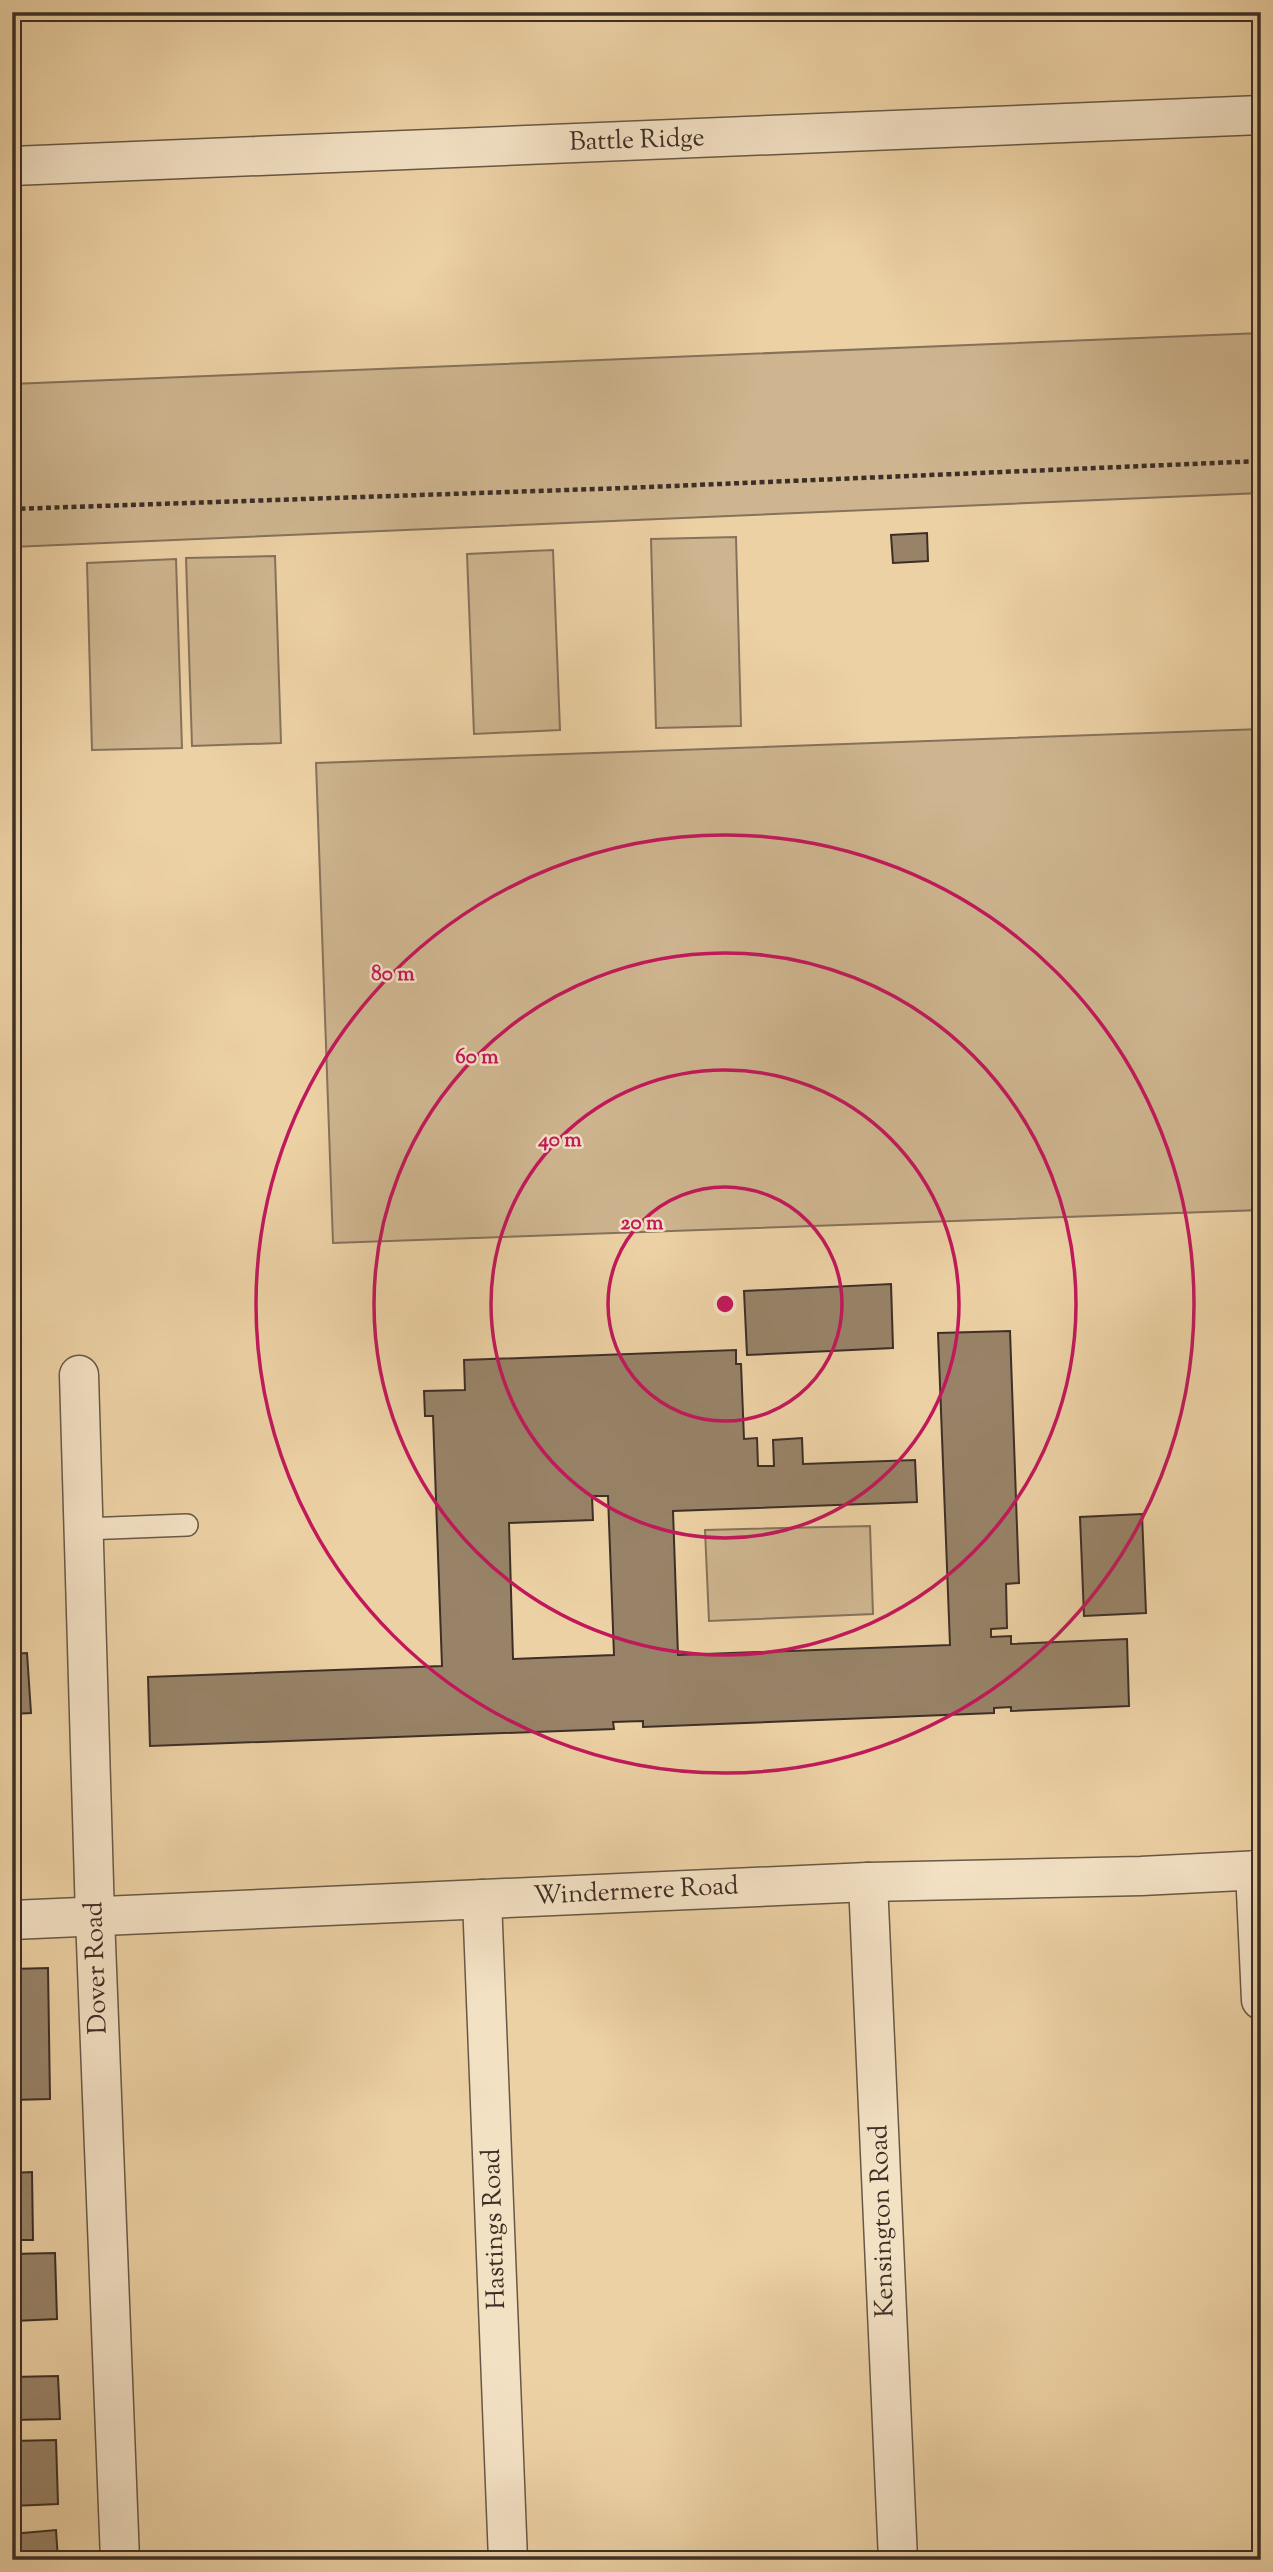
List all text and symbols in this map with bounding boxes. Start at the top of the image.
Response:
street label: Battle Ridge [569,120,705,162]
text: 80 m [371,960,415,990]
text: 60 m [455,1043,499,1073]
text: 40 m [537,1126,582,1156]
text: 20 m [621,1209,664,1239]
centre of rings [713,1292,737,1316]
street label: Windermere Road [532,1868,740,1916]
street label: Dover Road [76,1901,118,2035]
street label: Kensington Road [861,2124,905,2318]
street label: Hastings Road [474,2148,516,2310]

